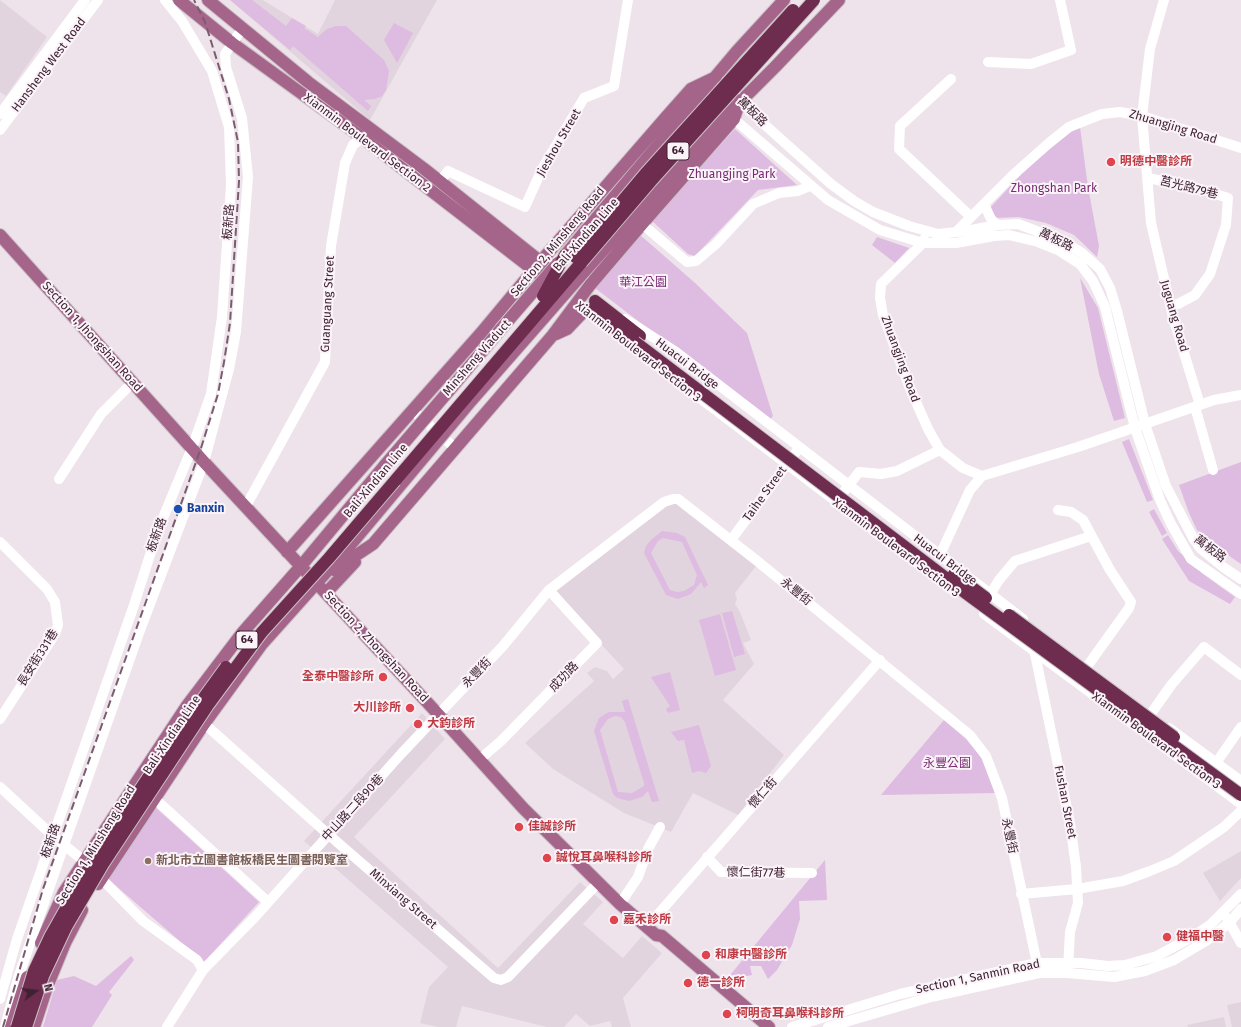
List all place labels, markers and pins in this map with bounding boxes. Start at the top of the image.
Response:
place label: 明德中醫診所 [1120,155,1192,169]
marker: 明德中醫診所 [1105,156,1117,168]
place label: Banxin [187,502,224,516]
marker: Banxin [172,503,184,515]
place label: 全泰中醫診所 [302,670,374,684]
marker: 全泰中醫診所 [377,671,389,683]
place label: 大川診所 [353,701,401,715]
marker: 大川診所 [404,702,416,714]
place label: 大鈞診所 [427,717,475,731]
marker: 大鈞診所 [412,718,424,730]
place label: 佳誠診所 [528,820,576,834]
marker: 佳誠診所 [513,821,525,833]
place label: 誠悅耳鼻喉科診所 [556,851,652,865]
marker: 誠悅耳鼻喉科診所 [541,852,553,864]
place label: 新北市立圖書館板橋民生圖書閱覽室 [156,854,348,868]
marker: 新北市立圖書館板橋民生圖書閱覽室 [143,856,153,866]
place label: 嘉禾診所 [623,913,671,927]
marker: 嘉禾診所 [608,914,620,926]
place label: 健福中醫 [1176,930,1224,944]
marker: 健福中醫 [1161,931,1173,943]
place label: 和康中醫診所 [715,948,787,962]
marker: 和康中醫診所 [700,949,712,961]
place label: 德一診所 [697,976,745,990]
marker: 德一診所 [682,977,694,989]
place label: 柯明奇耳鼻喉科診所 [736,1007,844,1021]
marker: 柯明奇耳鼻喉科診所 [721,1008,733,1020]

